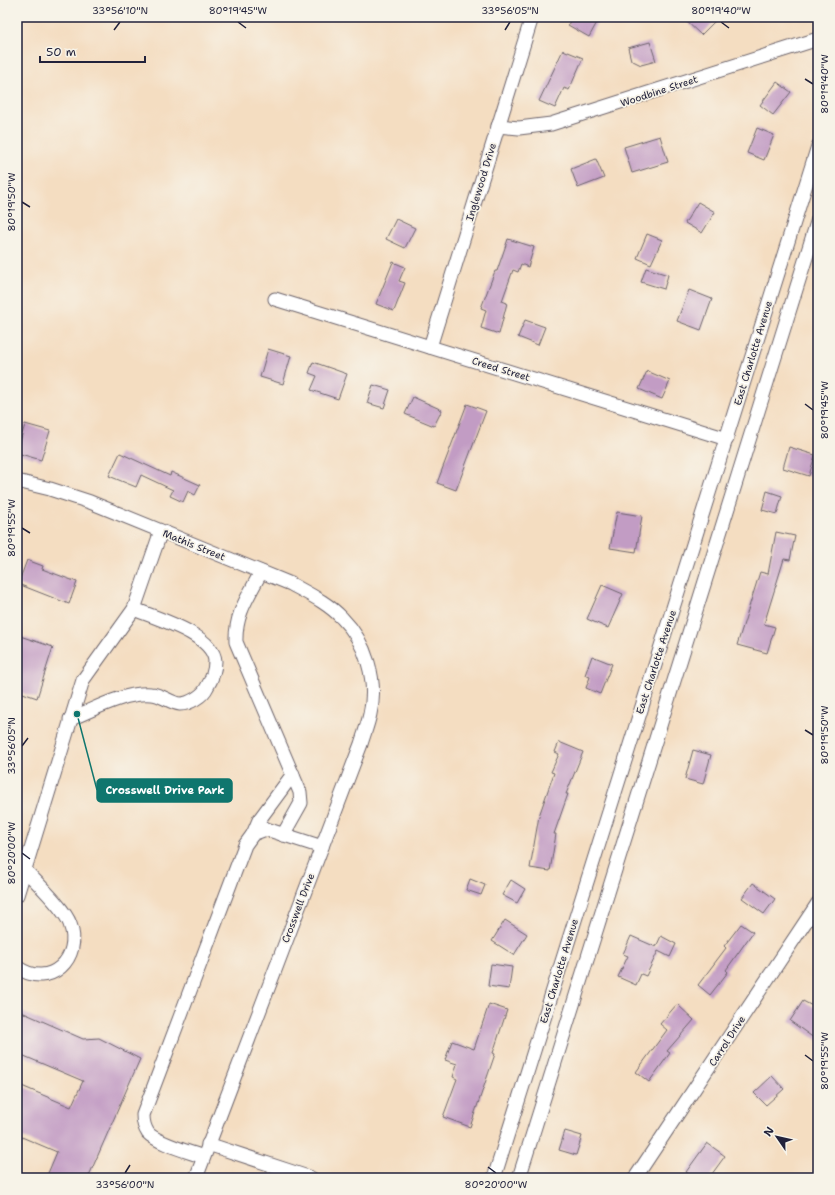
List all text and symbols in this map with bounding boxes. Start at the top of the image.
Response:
text: 33°56'10"N [92,4,148,17]
text: 80°19'45"W [209,4,268,17]
text: 33°56'05"N [481,4,539,17]
text: 80°19'40"W [691,4,751,17]
scale bar [40,38,145,64]
text: 50 m [46,44,76,60]
text: 80°19'40"W [818,54,831,114]
street label: Woodbine Street [619,72,699,110]
street label: Inglewood Drive [463,141,499,223]
text: 80°19'50"W [5,172,18,232]
street label: East Charlotte Avenue [731,299,775,407]
street label: Creed Street [470,354,532,384]
text: 80°19'45"W [818,380,831,439]
text: 80°19'55"W [5,499,18,557]
street label: Mathis Street [161,527,227,563]
street label: East Charlotte Avenue [633,608,679,716]
text: 80°19'50"W [818,705,831,765]
text: 33°56'05"N [5,717,18,775]
callout: Crosswell Drive Park [97,779,232,802]
text: Crosswell Drive Park [106,783,224,798]
text: 80°20'00"W [5,821,18,884]
street label: Crosswell Drive [279,871,317,945]
street label: East Charlotte Avenue [537,917,581,1025]
street label: Carrol Drive [706,1013,748,1069]
text: 80°19'55"W [818,1032,831,1090]
north arrow [757,1117,797,1157]
text: N [760,1124,778,1139]
text: 33°56'00"N [96,1178,154,1191]
text: 80°20'00"W [465,1178,528,1191]

